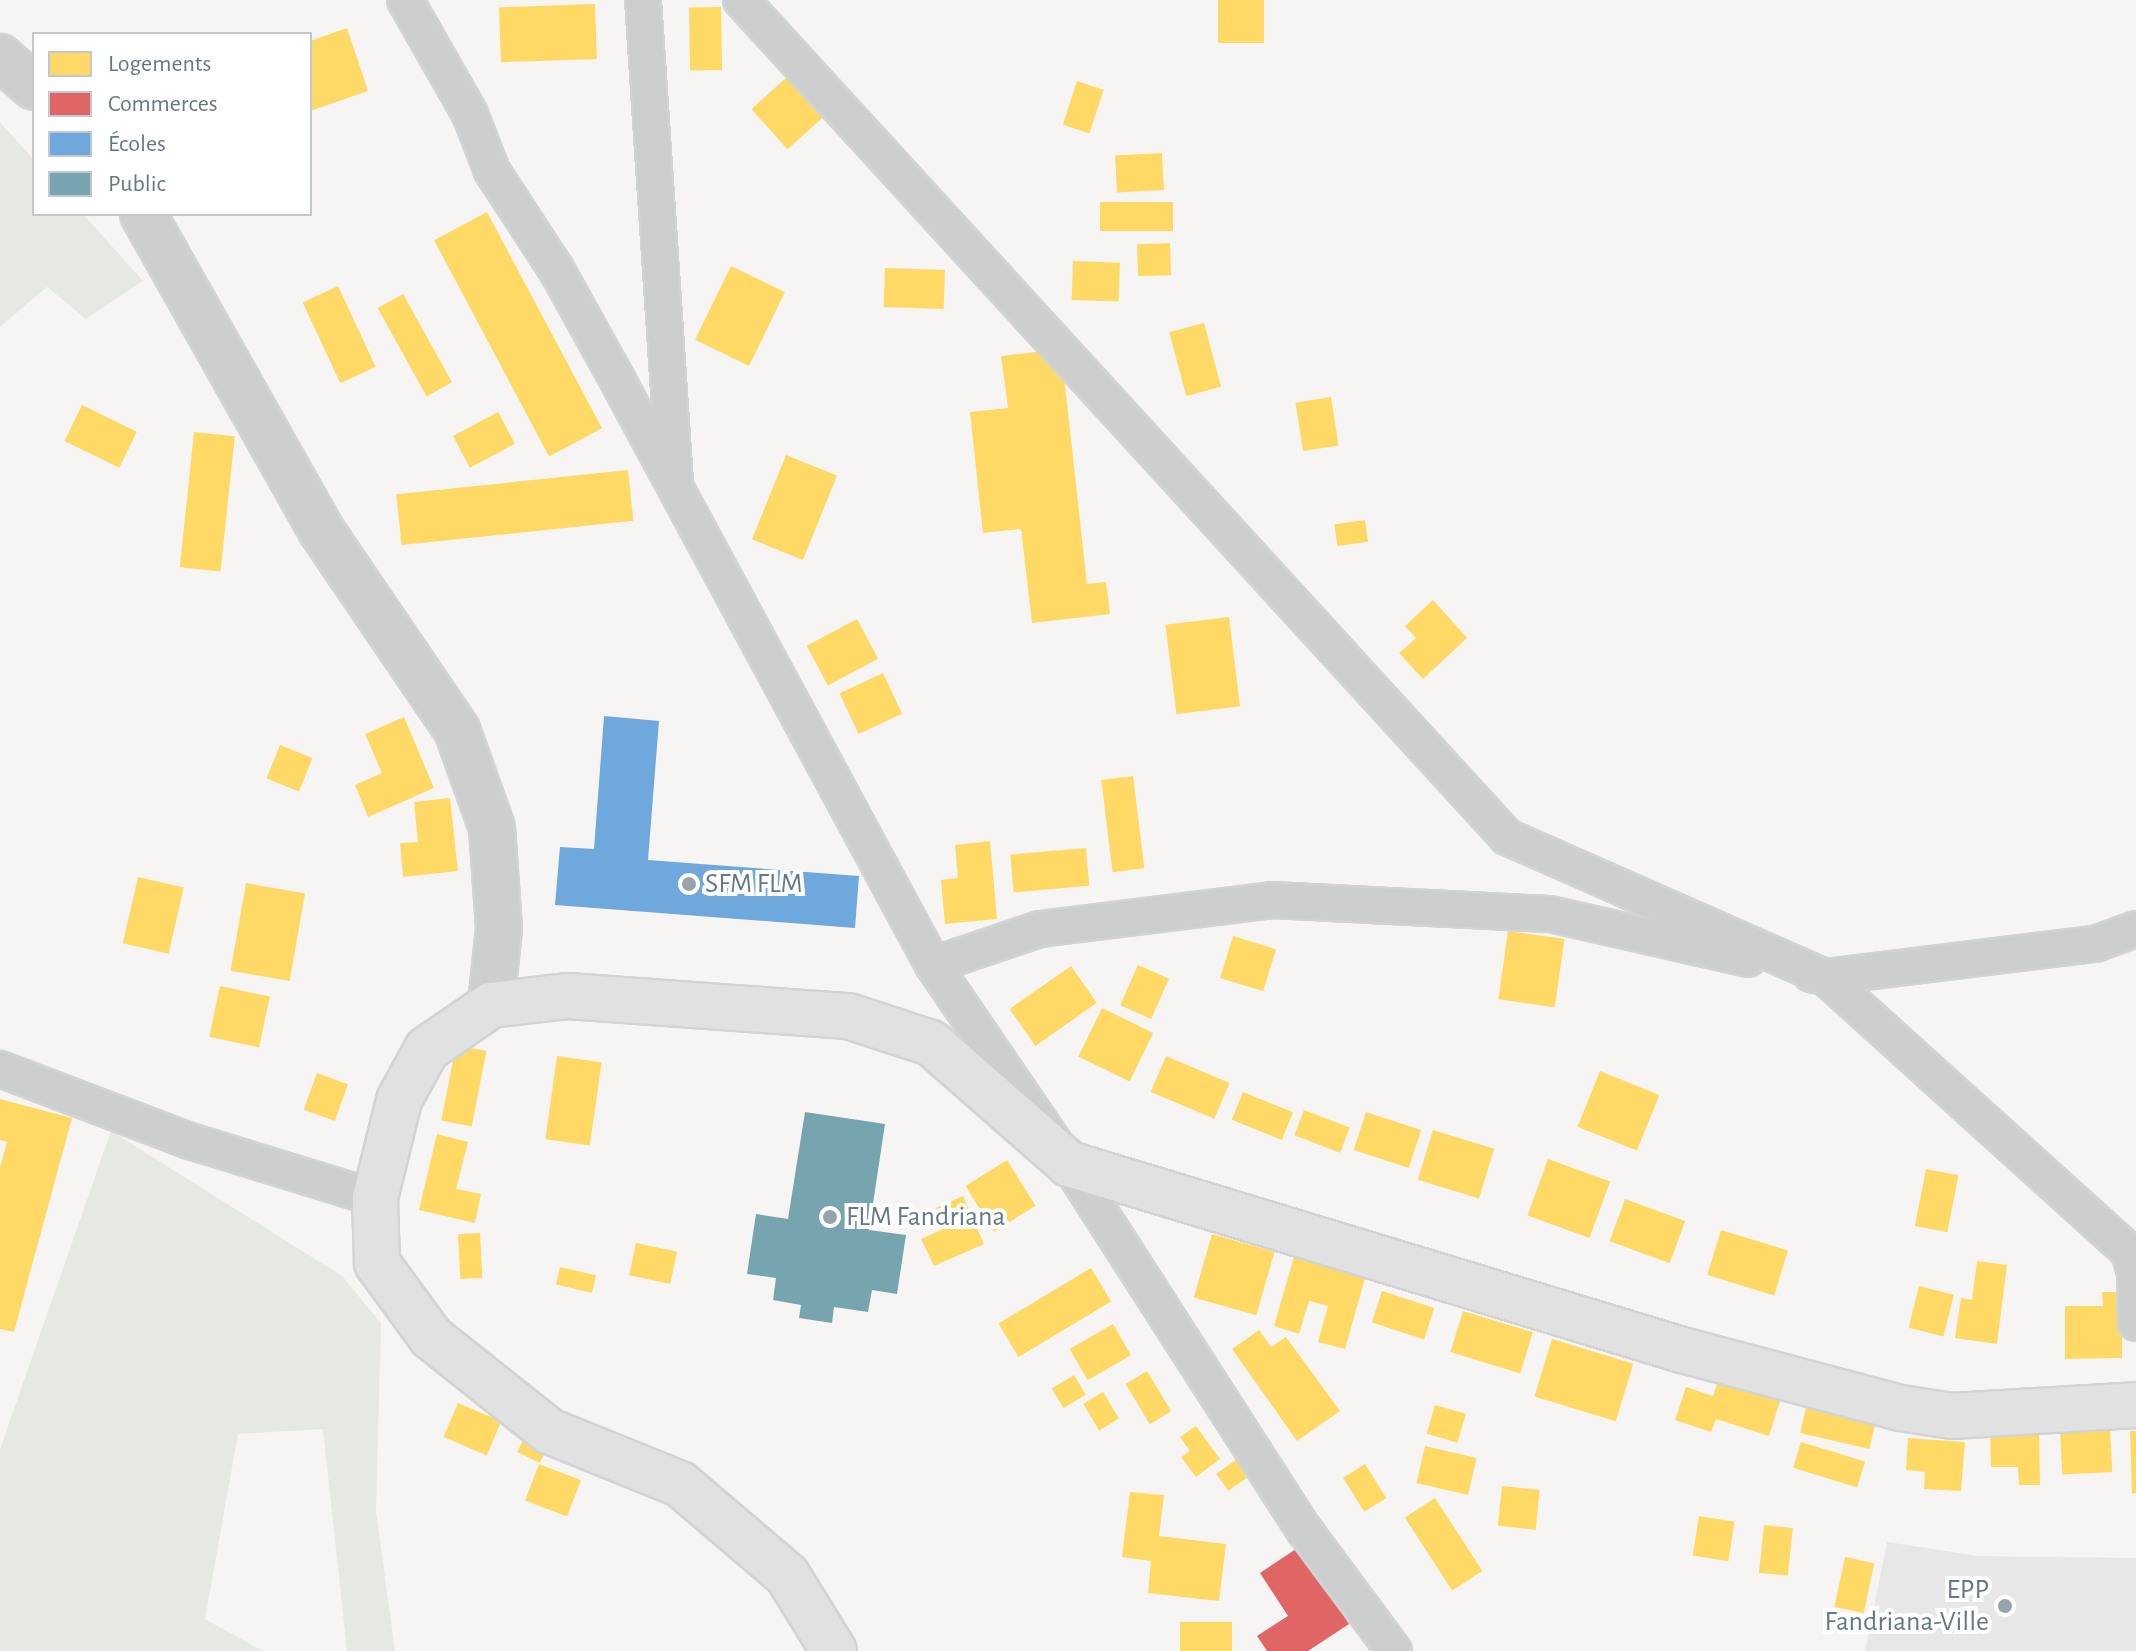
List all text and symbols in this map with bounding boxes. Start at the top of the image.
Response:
legend [32,32,312,216]
text: Logements [108,52,211,76]
text: Commerces [108,92,218,116]
text: Écoles [108,132,166,156]
text: Public [108,172,166,196]
place label: SFM FLM [705,867,803,901]
marker: SFM FLM [680,875,698,893]
place label: FLM Fandriana [846,1200,1005,1234]
marker: FLM Fandriana [821,1208,839,1226]
place label: EPP Fandriana-Ville [1825,1573,1989,1639]
marker: EPP Fandriana-Ville [1996,1597,2014,1615]

